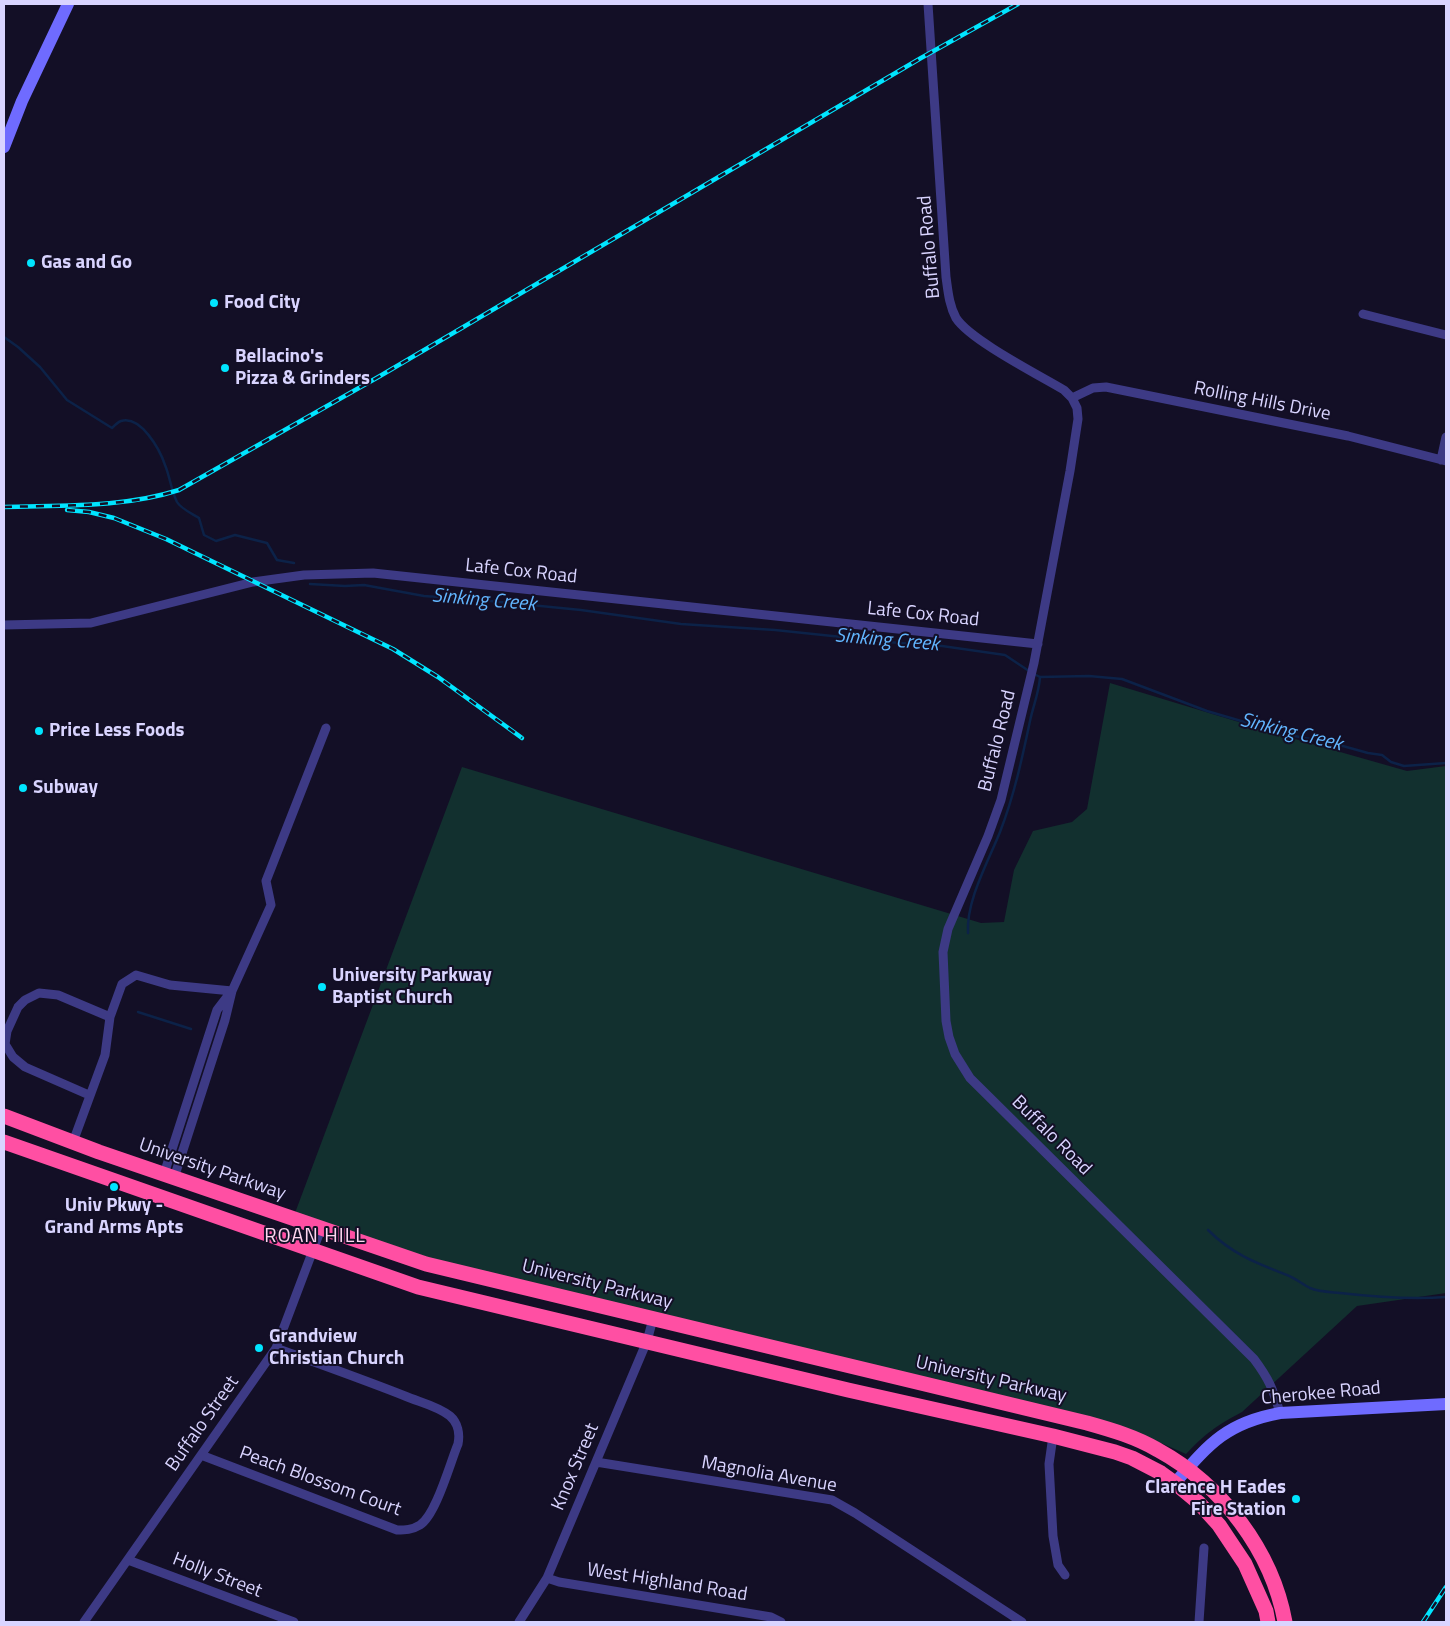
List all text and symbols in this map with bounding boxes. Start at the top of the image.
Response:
street label: Buffalo Road [914,194,946,300]
place label: Gas and Go [41,252,132,274]
marker: Gas and Go [25,257,37,269]
place label: Food City [224,292,300,314]
marker: Food City [208,297,220,309]
place label: Bellacino's Pizza & Grinders [235,346,370,390]
marker: Bellacino's Pizza & Grinders [219,362,231,374]
street label: Rolling Hills Drive [1192,378,1332,426]
street label: Lafe Cox Road [464,555,578,589]
water label: Sinking Creek [431,584,537,618]
street label: Lafe Cox Road [866,598,980,632]
water label: Sinking Creek [834,624,940,658]
street label: Buffalo Road [974,688,1022,794]
water label: Sinking Creek [1237,709,1345,757]
place label: Price Less Foods [49,720,185,742]
marker: Price Less Foods [33,725,45,737]
place label: Subway [33,777,98,799]
marker: Subway [17,782,29,794]
place label: University Parkway Baptist Church [332,965,492,1009]
marker: University Parkway Baptist Church [316,981,328,993]
street label: Buffalo Road [1006,1091,1096,1181]
street label: University Parkway [135,1134,289,1206]
marker: Univ Pkwy - Grand Arms Apts [108,1181,120,1193]
place label: Univ Pkwy - Grand Arms Apts [45,1195,183,1239]
district label: ROAN HILL [263,1225,367,1249]
street label: University Parkway [519,1255,675,1315]
place label: Grandview Christian Church [269,1326,404,1370]
marker: Grandview Christian Church [253,1342,265,1354]
street label: University Parkway [913,1352,1069,1408]
street label: Buffalo Street [162,1372,244,1476]
street label: Cherokee Road [1260,1377,1382,1411]
street label: Knox Street [547,1420,605,1514]
street label: Peach Blossom Court [236,1442,404,1522]
street label: Magnolia Avenue [699,1452,839,1498]
place label: Clarence H Eades Fire Station [1145,1477,1286,1521]
marker: Clarence H Eades Fire Station [1290,1493,1302,1505]
street label: Holly Street [169,1549,265,1603]
street label: West Highland Road [585,1559,749,1607]

